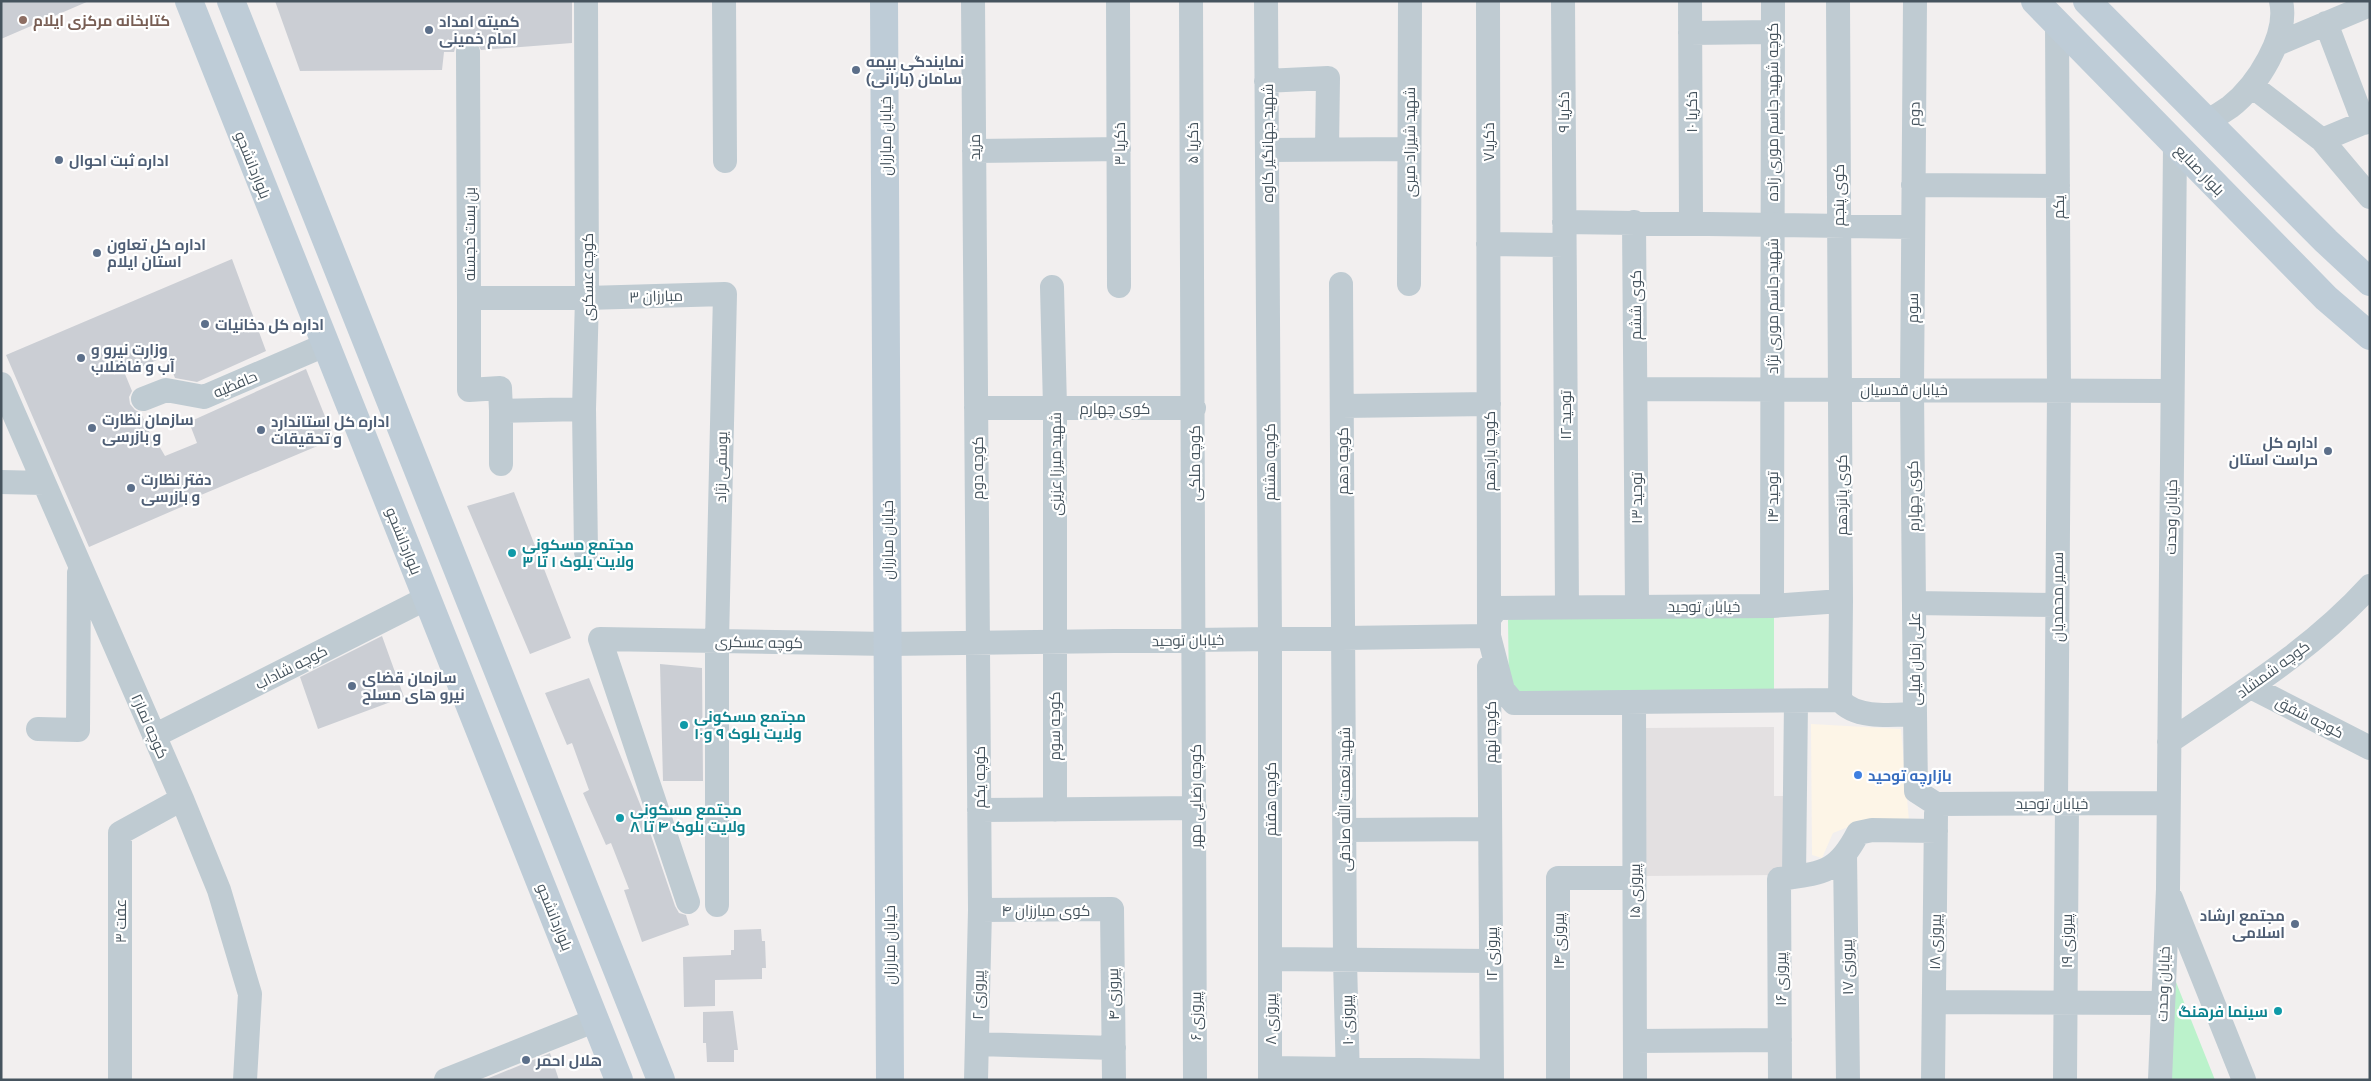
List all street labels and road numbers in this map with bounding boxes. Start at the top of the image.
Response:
street label: کوچه شهید جاسم موری زاده [1763,23,1783,201]
street label: شهید جهانگیر کاوه [1258,84,1278,202]
street label: شهید شیرزاد میری [1400,87,1420,197]
street label: ذکریا ۱۰ [1682,91,1701,133]
street label: ذکریا ۹ [1554,92,1573,132]
street label: خیابان مبارزان [876,96,896,176]
street label: دوم [1904,101,1925,127]
street label: ذکریا ۳ [1110,122,1129,166]
street label: ذکریا ۵ [1183,122,1202,164]
street label: ذکریا۷ [1479,123,1498,161]
street label: بلواردانشجو [231,128,275,202]
street label: مزید [965,134,984,160]
street label: بلوار صنایع [2170,141,2229,201]
street label: کوی پنجم [1829,164,1849,226]
street label: بن بست خجسته [460,187,480,281]
street label: یکم [2049,195,2069,219]
street label: کوچه عسکری [578,233,598,321]
street label: شهید جاسم موری نژاد [1763,238,1783,374]
street label: کوی ششم [1626,270,1646,340]
street label: مبارزان ۳ [629,286,683,307]
street label: سوم [1903,293,1923,323]
street label: حافظیه [210,366,260,402]
street label: خیابان قدسیان [1860,380,1948,400]
street label: توحید ۱۲ [1556,390,1575,440]
street label: کوی چهارم [1079,399,1151,419]
street label: کوچه یازدهم [1480,411,1500,491]
street label: شهید میرزا عزیزی [1046,412,1066,516]
street label: کوچه هشتم [1260,423,1280,501]
street label: کوچه ملکی [1185,425,1205,501]
street label: کوچه دهم [1333,427,1353,495]
street label: یوسفی نژاد [711,431,732,503]
street label: کوچه دوم [968,436,988,500]
street label: کوی پانزدهم [1832,454,1852,536]
street label: کوی چهارم [1903,460,1924,532]
street label: توحید ۱۴ [1763,471,1782,523]
street label: توحید ۱۳ [1627,472,1646,524]
street label: خیابان وحدت [2161,479,2182,555]
street label: خیابان مبارزان [878,500,898,580]
street label: بلواردانشجو [382,504,426,578]
street label: سمیر محمدیان [2048,552,2068,642]
street label: خیابان توحید [1668,597,1740,617]
street label: علی زمان فیلی [1905,612,1925,706]
street label: خیابان توحید [1152,630,1224,651]
street label: کوچه عسکری [715,632,803,653]
street label: کوچه شمشاد [2233,636,2314,703]
street label: کوچه شاداب [252,641,331,694]
street label: کوچه نماز۲ [126,691,173,762]
street label: کوچه سوم [1045,691,1065,761]
street label: کوچه شفق [2272,692,2347,743]
street label: کوچه نهم [1481,701,1501,763]
street label: شهید نعمت الله صادقی [1335,727,1355,871]
street label: کوچه رضایی مهر [1186,744,1206,849]
street label: کوچه یکم [970,746,990,808]
street label: کوچه هفتم [1261,762,1281,836]
street label: خیابان توحید [2016,794,2088,814]
street label: پیروزی ۱۵ [1625,864,1645,918]
street label: بلواردانشجو [533,880,577,954]
street label: عفت ۳ [111,899,130,943]
street label: کوی مبارزان ۴ [1002,901,1090,921]
street label: خیابان مبارزان [880,905,900,985]
street label: پیروزی ۱۴ [1549,913,1569,969]
street label: پیروزی ۱۸ [1925,914,1946,970]
street label: پیروزی ۱۹ [2057,914,2077,968]
street label: پیروزی ۱۲ [1482,927,1502,981]
street label: پیروزی ۱۷ [1837,939,1858,995]
street label: خیابان وحدت [2152,946,2175,1022]
street label: پیروزی ۱۶ [1771,952,1791,1006]
street label: پیروزی ۴ [1103,968,1124,1020]
street label: پیروزی ۲ [968,970,989,1020]
street label: پیروزی ۶ [1186,991,1206,1041]
street label: پیروزی ۸ [1261,993,1281,1045]
street label: پیروزی ۱۰ [1337,995,1358,1045]

